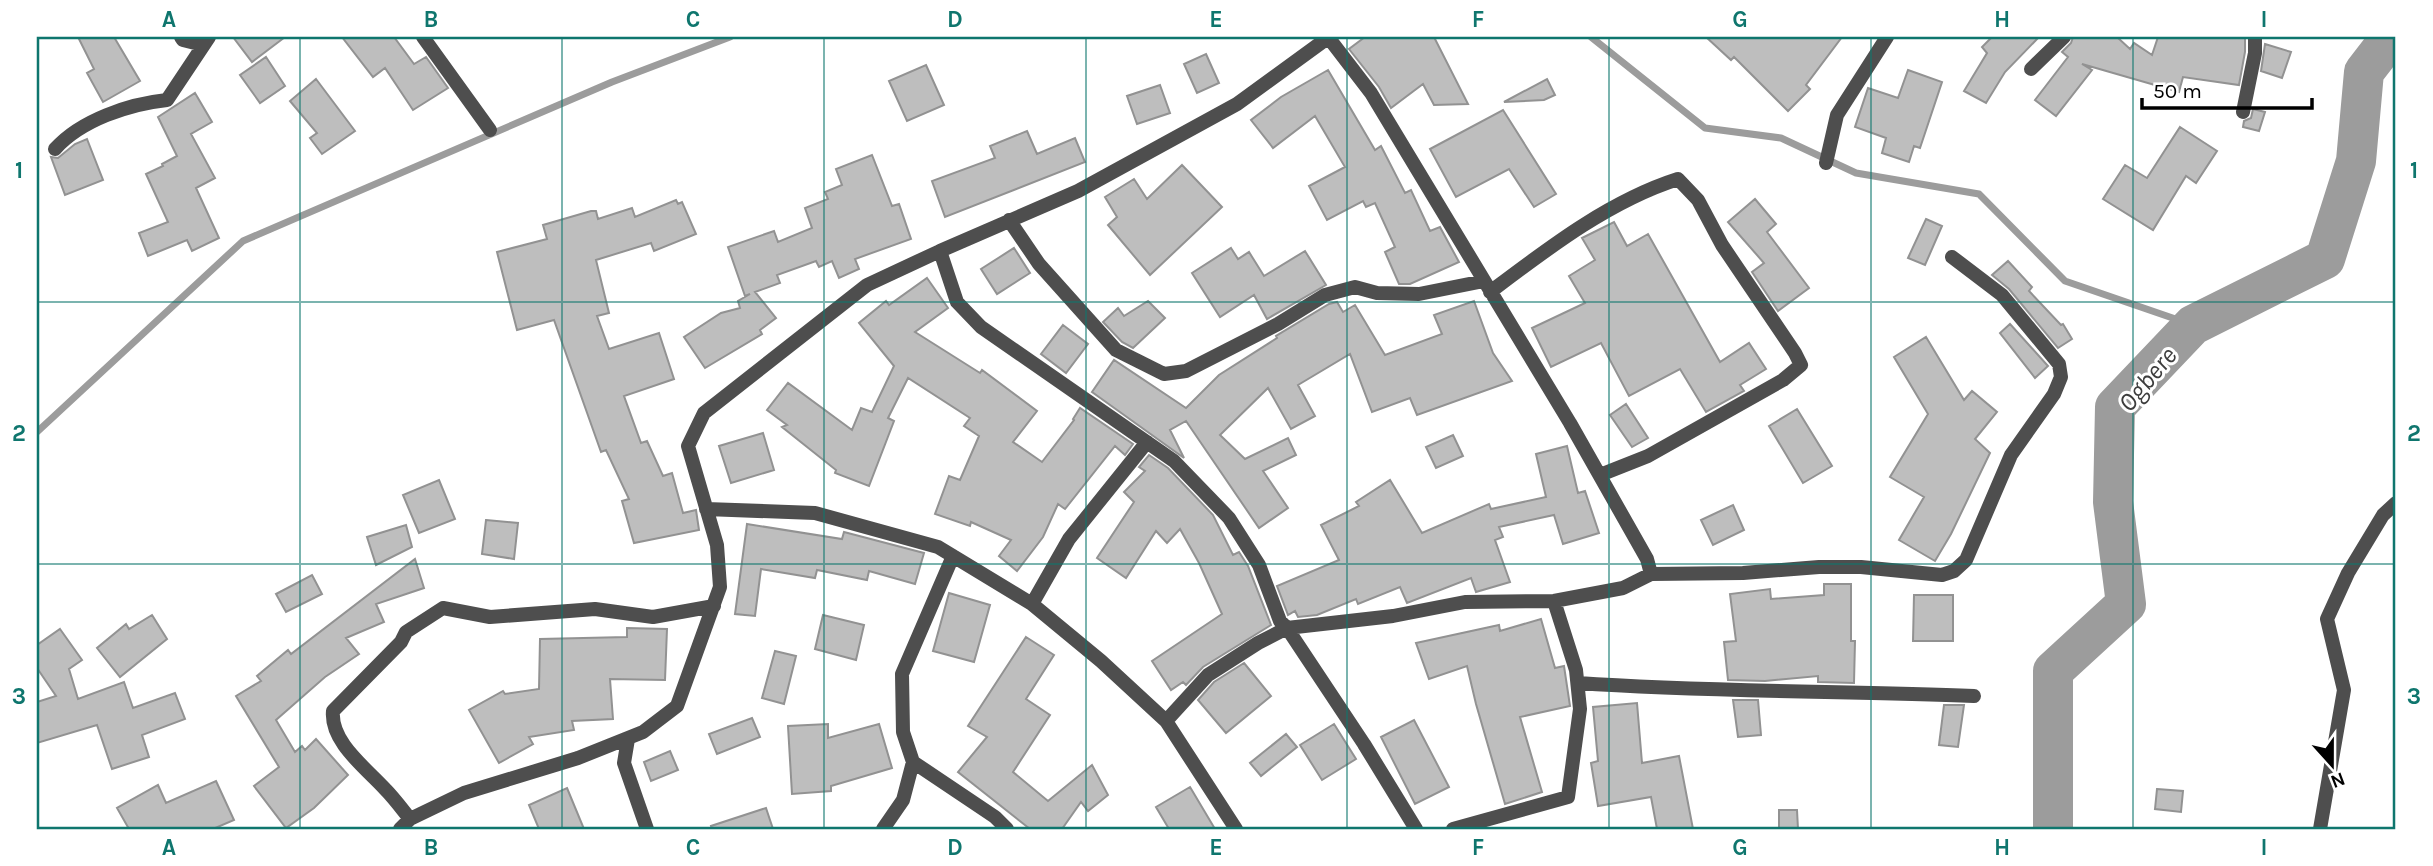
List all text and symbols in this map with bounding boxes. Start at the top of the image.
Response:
text: A [162,6,176,33]
text: B [424,6,438,33]
text: C [686,6,700,33]
text: D [947,6,963,33]
text: E [1209,6,1223,33]
text: F [1472,6,1484,33]
text: G [1732,6,1748,33]
text: H [1994,6,2010,33]
text: I [2260,6,2268,33]
scale bar [2142,66,2312,110]
text: 50 m [2153,79,2202,103]
text: 1 [15,157,23,184]
text: 1 [2410,157,2418,184]
water label: Ogbere [2111,341,2183,418]
text: 2 [12,420,26,447]
text: 2 [2407,420,2421,447]
text: 3 [12,683,26,710]
text: 3 [2407,683,2421,710]
north arrow [2296,730,2366,800]
text: N [2327,767,2348,793]
text: A [162,834,176,861]
text: B [424,834,438,861]
text: C [686,834,700,861]
text: D [947,834,963,861]
text: E [1209,834,1223,861]
text: F [1472,834,1484,861]
text: G [1732,834,1748,861]
text: H [1994,834,2010,861]
text: I [2260,834,2268,861]

